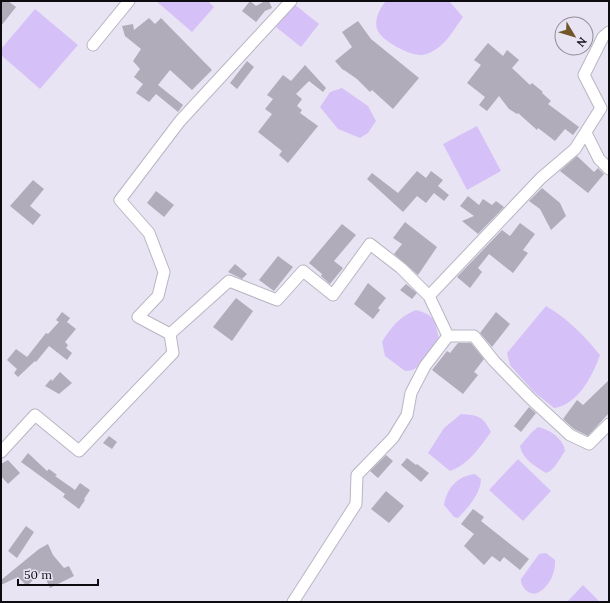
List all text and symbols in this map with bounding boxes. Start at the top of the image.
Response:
north arrow [554,16,594,56]
text: N [573,34,590,50]
scale bar [18,561,98,587]
text: 50 m [24,567,52,582]

